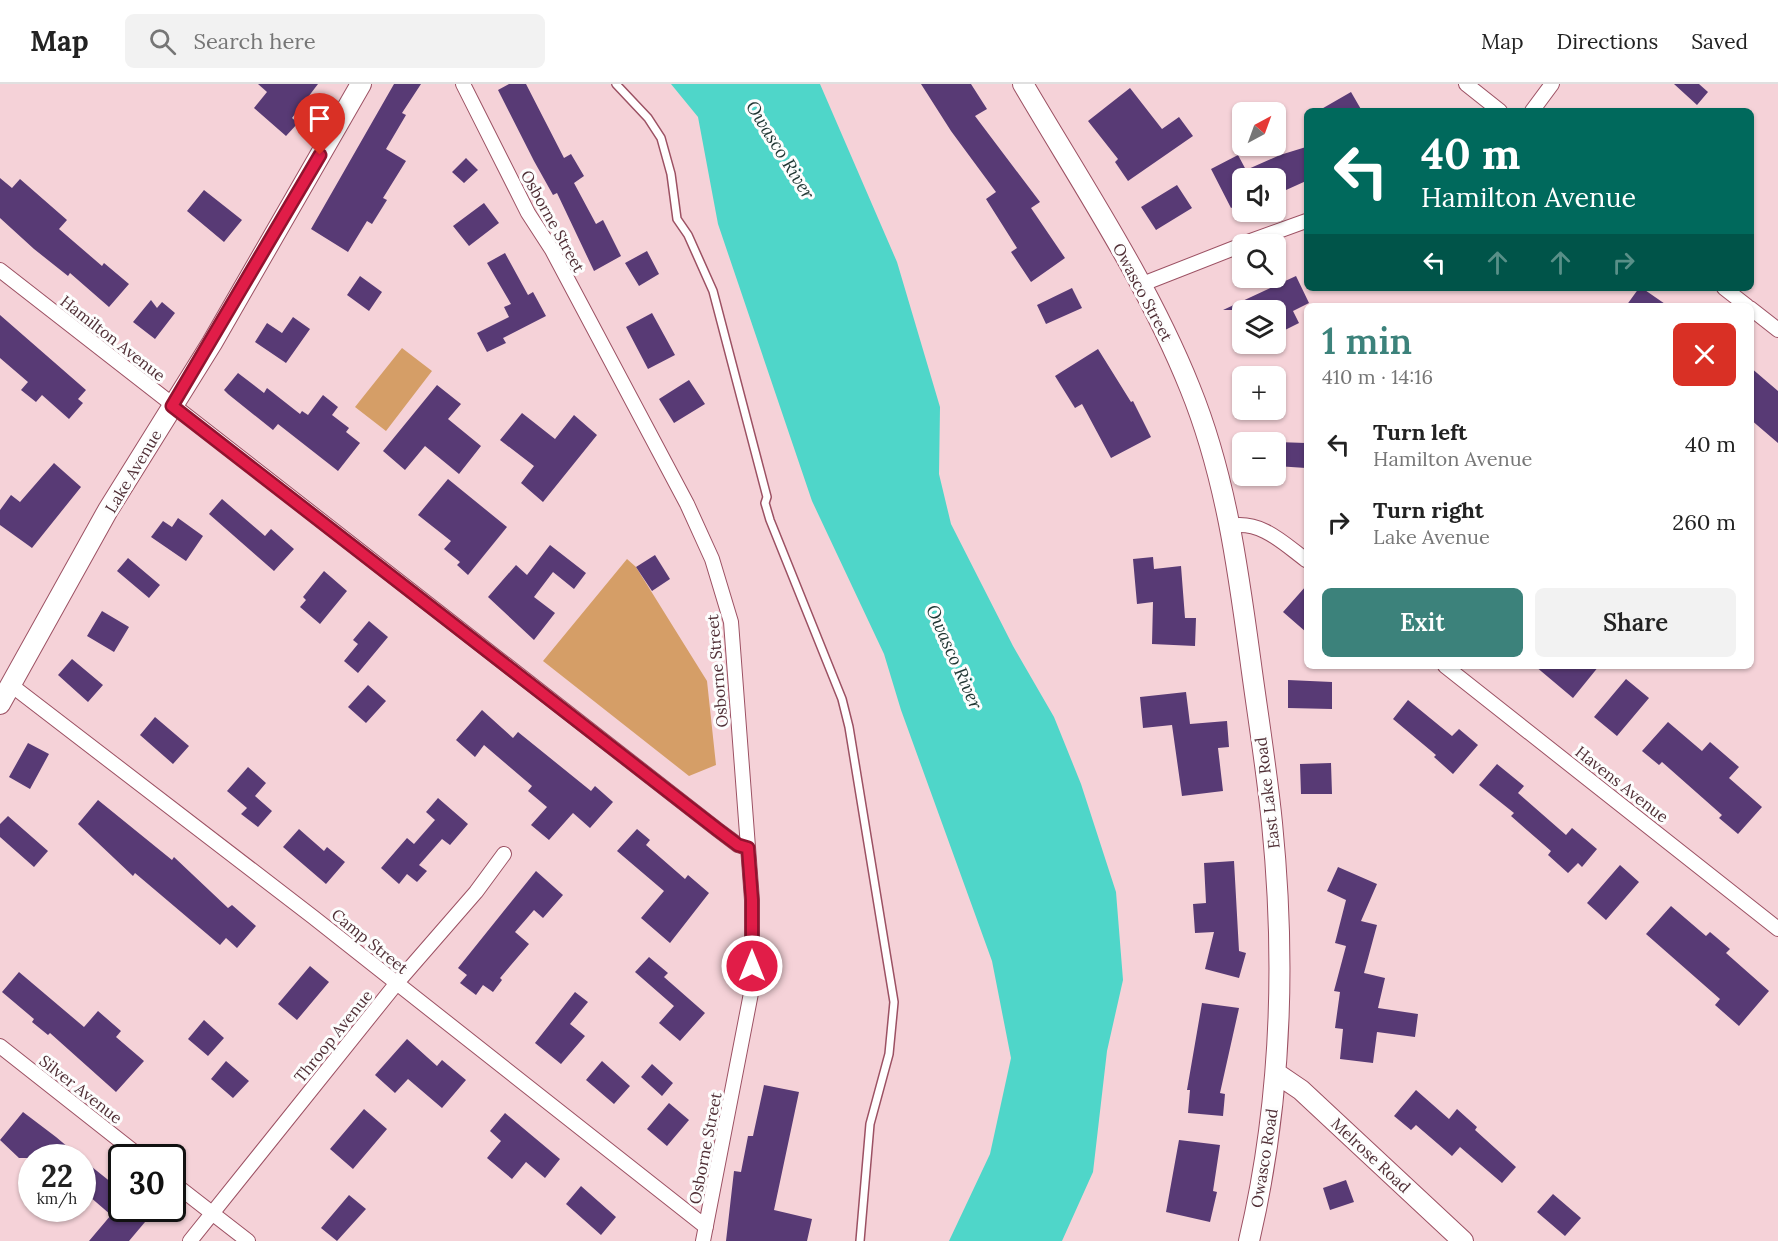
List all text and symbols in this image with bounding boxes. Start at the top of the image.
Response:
search box [125,14,545,68]
text: Map [30,23,89,59]
icon: search [146,25,179,58]
text: Search here [194,27,316,55]
text: Map [1481,28,1524,55]
text: Directions [1557,28,1658,55]
text: Saved [1691,28,1748,55]
pin [294,93,345,155]
water label: Owasco River [741,96,820,204]
icon: arrive [303,102,336,135]
north arrow [1232,102,1286,156]
map controls [1232,102,1286,486]
text: 40 m [1421,127,1520,181]
icon: left [1322,132,1400,210]
street label: Osborne Street [517,166,590,276]
button: sound [1232,168,1286,222]
text: Hamilton Avenue [1421,180,1636,214]
button: search [1232,234,1286,288]
street label: Owasco Street [1109,239,1178,345]
icon: left [1418,246,1451,279]
icon: ahead [1481,246,1514,279]
icon: ahead [1544,246,1577,279]
icon: right [1607,246,1640,279]
street label: Hamilton Avenue [57,291,170,385]
button: layers [1232,300,1286,354]
text: 1 min [1322,318,1412,364]
button: close [1673,323,1736,386]
text: 410 m · 14:16 [1322,364,1433,389]
button: + [1232,366,1286,420]
text: Turn left [1373,418,1467,446]
street label: Lake Avenue [100,425,166,516]
icon: left [1322,428,1355,461]
text: 40 m [1685,430,1736,458]
button: − [1232,432,1286,486]
text: Hamilton Avenue [1373,446,1532,471]
text: Turn right [1373,496,1484,524]
icon: right [1322,506,1355,539]
text: 260 m [1672,508,1736,536]
text: Lake Avenue [1373,524,1490,549]
button: Exit [1322,588,1523,657]
button: Share [1535,588,1736,657]
water label: Owasco River [921,601,988,713]
street label: Osborne Street [702,613,732,728]
street label: East Lake Road [1250,736,1284,850]
street label: Havens Avenue [1571,741,1673,827]
street label: Camp Street [328,904,413,978]
position arrow [720,934,784,998]
street label: Throop Avenue [290,985,377,1086]
street label: Silver Avenue [35,1050,127,1128]
street label: Osborne Street [684,1090,726,1206]
street label: Owasco Road [1246,1107,1282,1209]
street label: Melrose Road [1327,1113,1415,1197]
speed limit sign: 30 [108,1144,186,1222]
text: 22 [41,1157,73,1195]
text: km/h [37,1189,77,1208]

